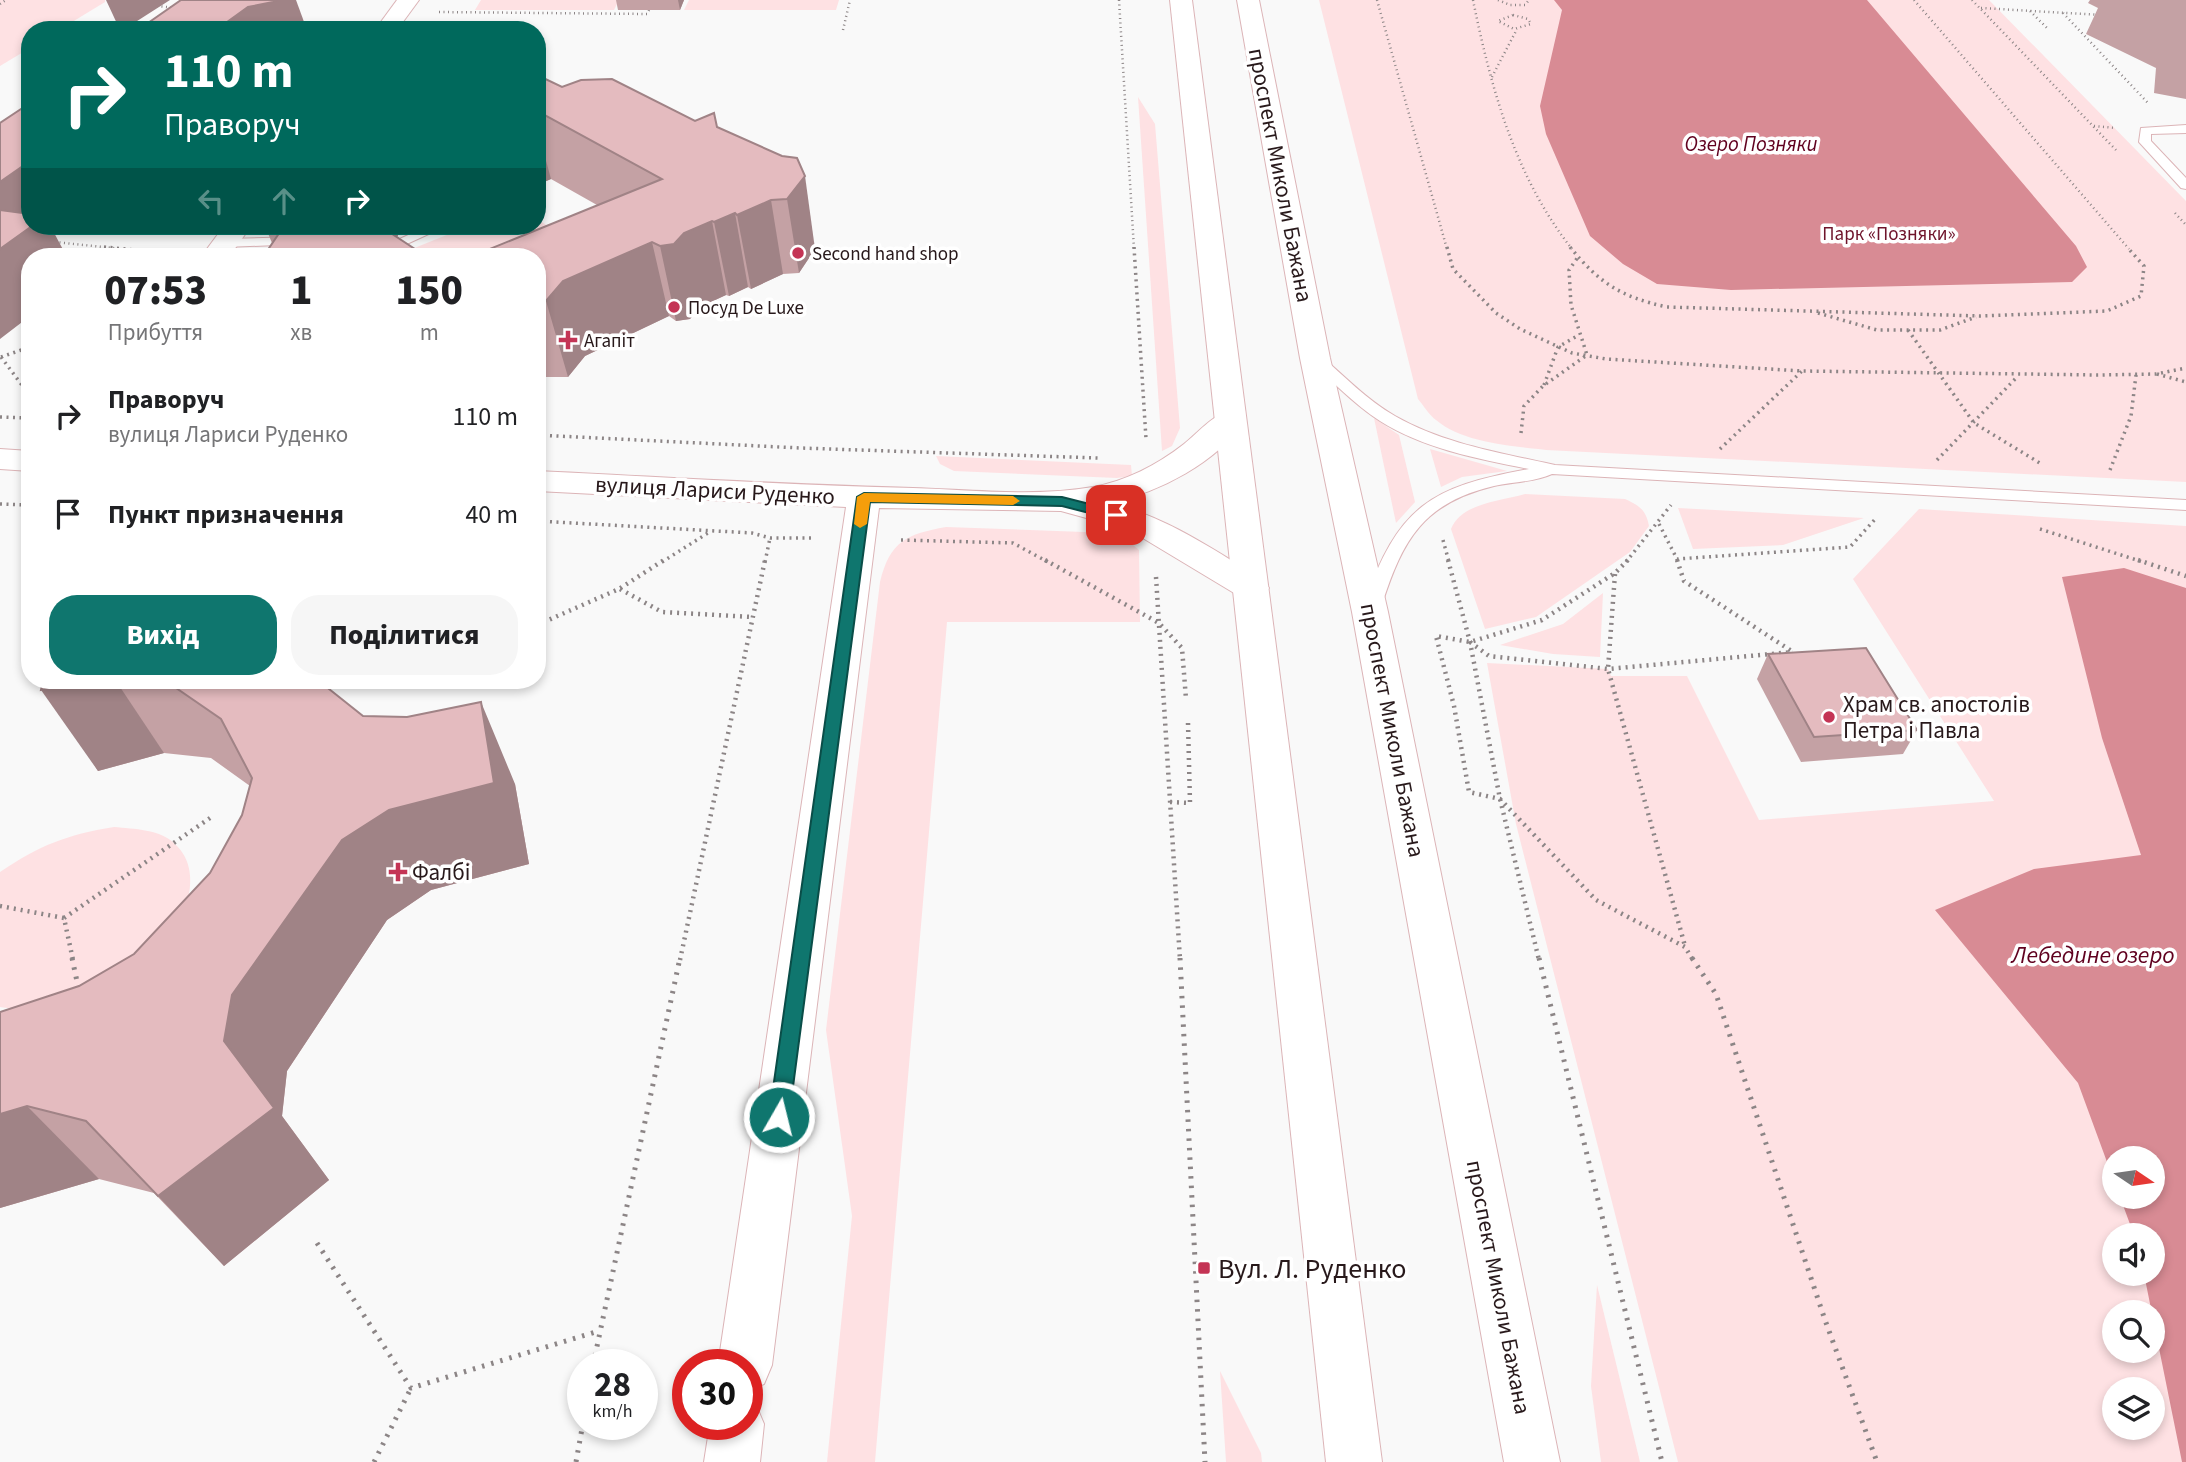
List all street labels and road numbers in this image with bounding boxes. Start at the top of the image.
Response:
street label: проспект Миколи Бажана [1240,45,1321,305]
street label: вулиця Лариси Руденко [594,468,836,513]
street label: проспект Миколи Бажана [1352,600,1433,860]
street label: проспект Миколи Бажана [1458,1157,1539,1417]

